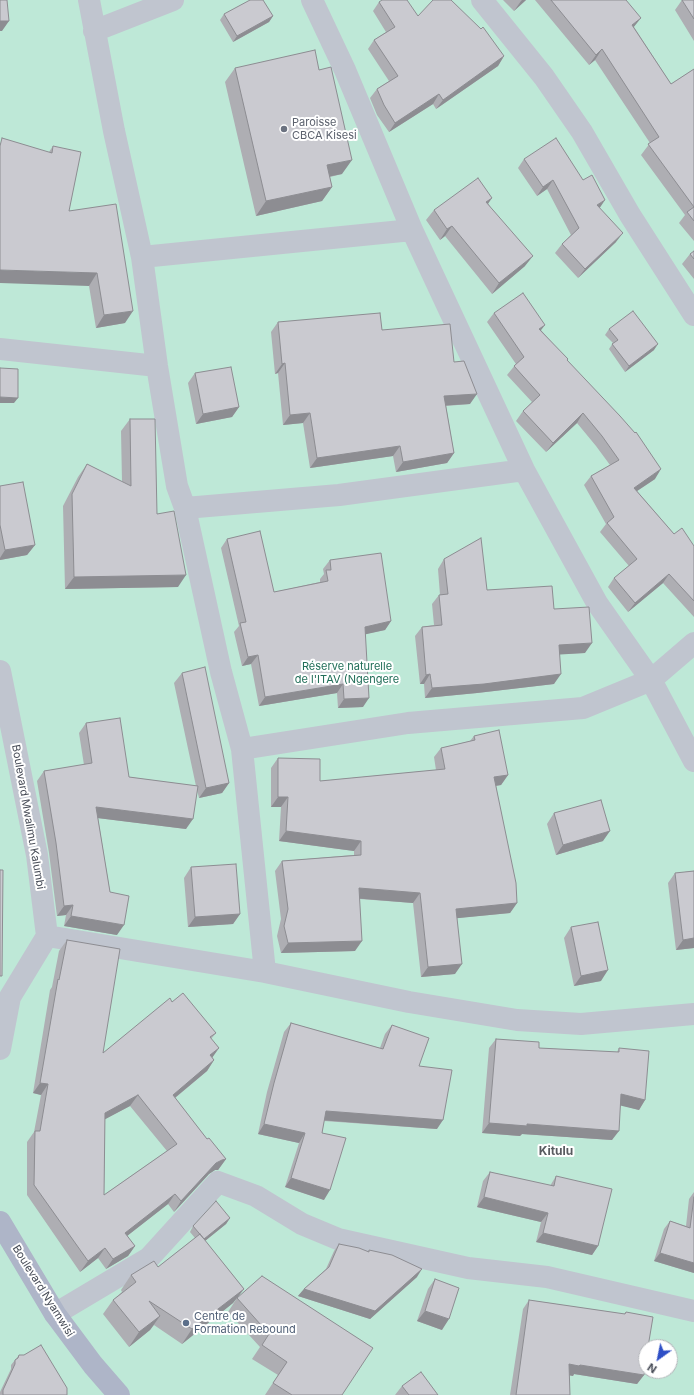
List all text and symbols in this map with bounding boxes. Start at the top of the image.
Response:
place label: Paroisse CBCA Kisesi [292,116,357,142]
marker: Paroisse CBCA Kisesi [279,124,289,134]
park label: Réserve naturelle de l'ITAV (Ngengere [295,660,399,686]
street label: Boulevard Mwalimu Kalumbi [9,744,47,890]
district label: Kitulu [539,1144,573,1158]
street label: Boulevard Nyamwisi [9,1243,77,1339]
place label: Centre de Formation Rebound [194,1310,296,1336]
marker: Centre de Formation Rebound [181,1318,191,1328]
north arrow [638,1339,678,1379]
text: N [645,1360,659,1376]

